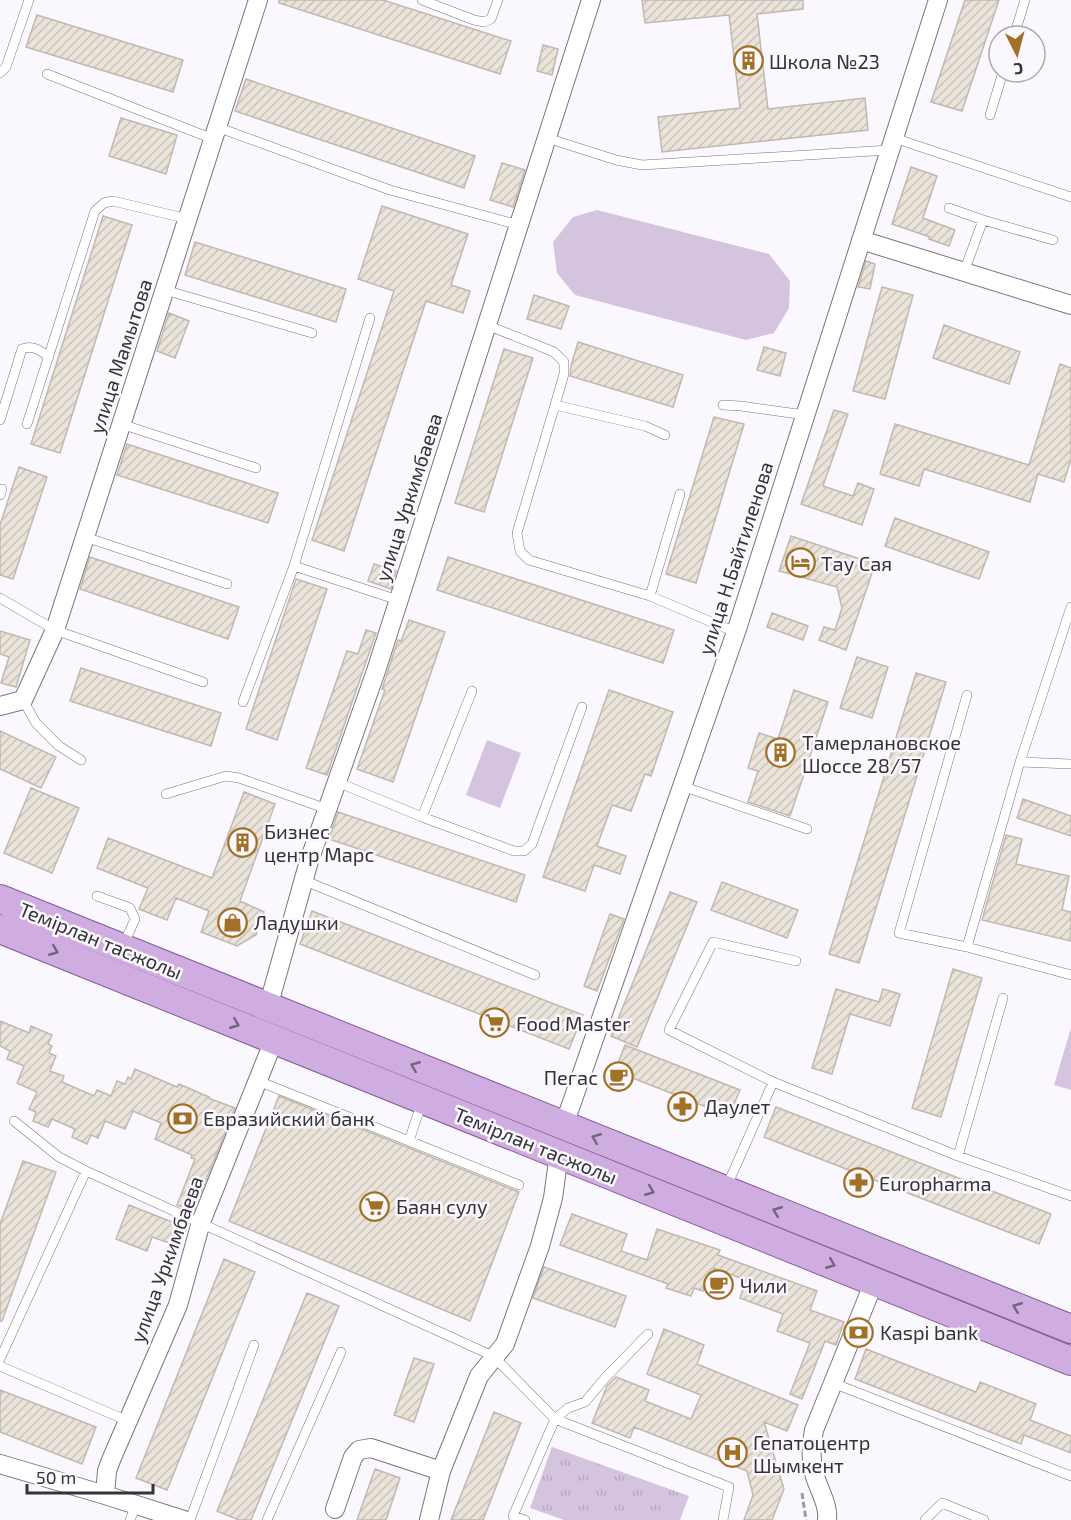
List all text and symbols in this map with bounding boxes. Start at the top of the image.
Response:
north arrow [987,24,1047,84]
building icon: Школа №23 [732,45,764,77]
place label: Школа №23 [769,49,880,73]
text: С [1013,59,1024,79]
street label: улица Мамытова [84,276,157,437]
street label: улица Уркимбаева [369,410,447,584]
street label: улица Н.Байтиленова [692,458,779,658]
hotel icon: Тау Сая [784,547,816,579]
place label: Тау Сая [821,551,892,576]
place label: Тамерлановское Шоссе 28/57 [802,730,961,777]
building icon: Тамерлановское Шоссе 28/57 [765,737,797,769]
place label: Бизнес центр Марс [264,819,374,866]
building icon: Бизнес центр Марс [227,826,259,858]
street label: Темірлан тасжолы [16,896,186,984]
shop icon: Ладушки [217,906,249,938]
place label: Ладушки [254,910,339,935]
one-way arrow [48,944,59,956]
supermarket icon: Food Master [479,1007,511,1039]
place label: Food Master [516,1011,630,1035]
one-way arrow [229,1017,240,1029]
one-way arrow [411,1061,422,1073]
cafe icon: Пегас [603,1061,635,1093]
place label: Пегас [544,1065,598,1089]
pharmacy icon: Даулет [667,1090,699,1122]
place label: Даулет [704,1094,770,1119]
street label: Темірлан тасжолы [451,1101,621,1189]
bank icon: Евразийский банк [166,1102,198,1134]
place label: Евразийский банк [203,1106,375,1130]
one-way arrow [592,1133,602,1146]
pharmacy icon: Europharma [842,1167,874,1199]
place label: Europharma [879,1171,991,1195]
street label: улица Уркимбаева [125,1172,208,1346]
one-way arrow [643,1184,654,1196]
supermarket icon: Баян сулу [359,1190,391,1222]
place label: Баян сулу [396,1194,488,1219]
one-way arrow [772,1206,783,1218]
one-way arrow [824,1257,835,1269]
cafe icon: Чили [703,1269,735,1301]
place label: Чили [740,1273,787,1297]
one-way arrow [1012,1302,1023,1314]
bank icon: Kaspi bank [843,1316,875,1348]
place label: Kaspi bank [880,1320,978,1344]
place label: Гепатоцентр Шымкент [753,1430,870,1477]
hospital icon: Гепатоцентр Шымкент [716,1437,748,1469]
scale bar [27,1457,153,1495]
text: 50 m [36,1466,76,1488]

